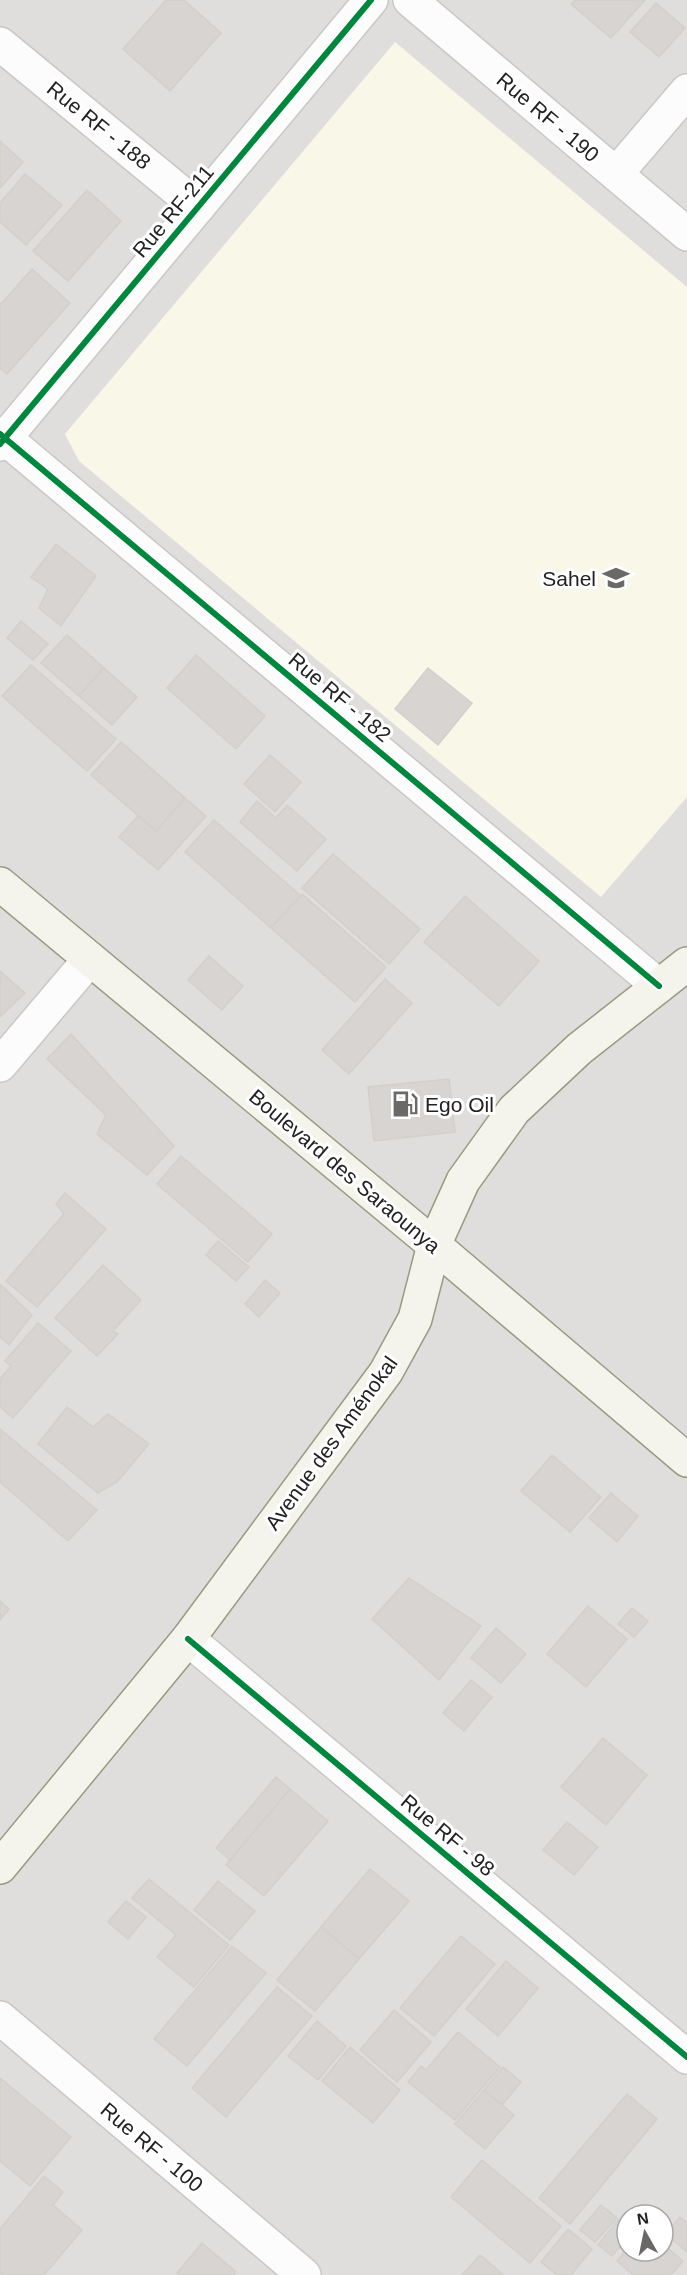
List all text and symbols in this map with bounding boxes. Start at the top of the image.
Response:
street label: Rue RF - 190 [492,68,604,166]
street label: Rue RF - 188 [43,76,155,174]
street label: Rue RF-211 [128,160,218,262]
school or university icon: Sahel [601,563,631,593]
place label: Sahel [542,567,596,590]
street label: Rue RF - 182 [284,648,396,746]
street label: Boulevard des Saraounya [245,1085,445,1258]
fuel station icon: Ego Oil [390,1089,420,1119]
place label: Ego Oil [425,1093,494,1116]
street label: Avenue des Aménokal [260,1352,402,1534]
street label: Rue RF - 98 [397,1789,499,1881]
street label: Rue RF - 100 [96,2098,208,2196]
north arrow [615,2203,675,2263]
text: N [636,2209,650,2228]

